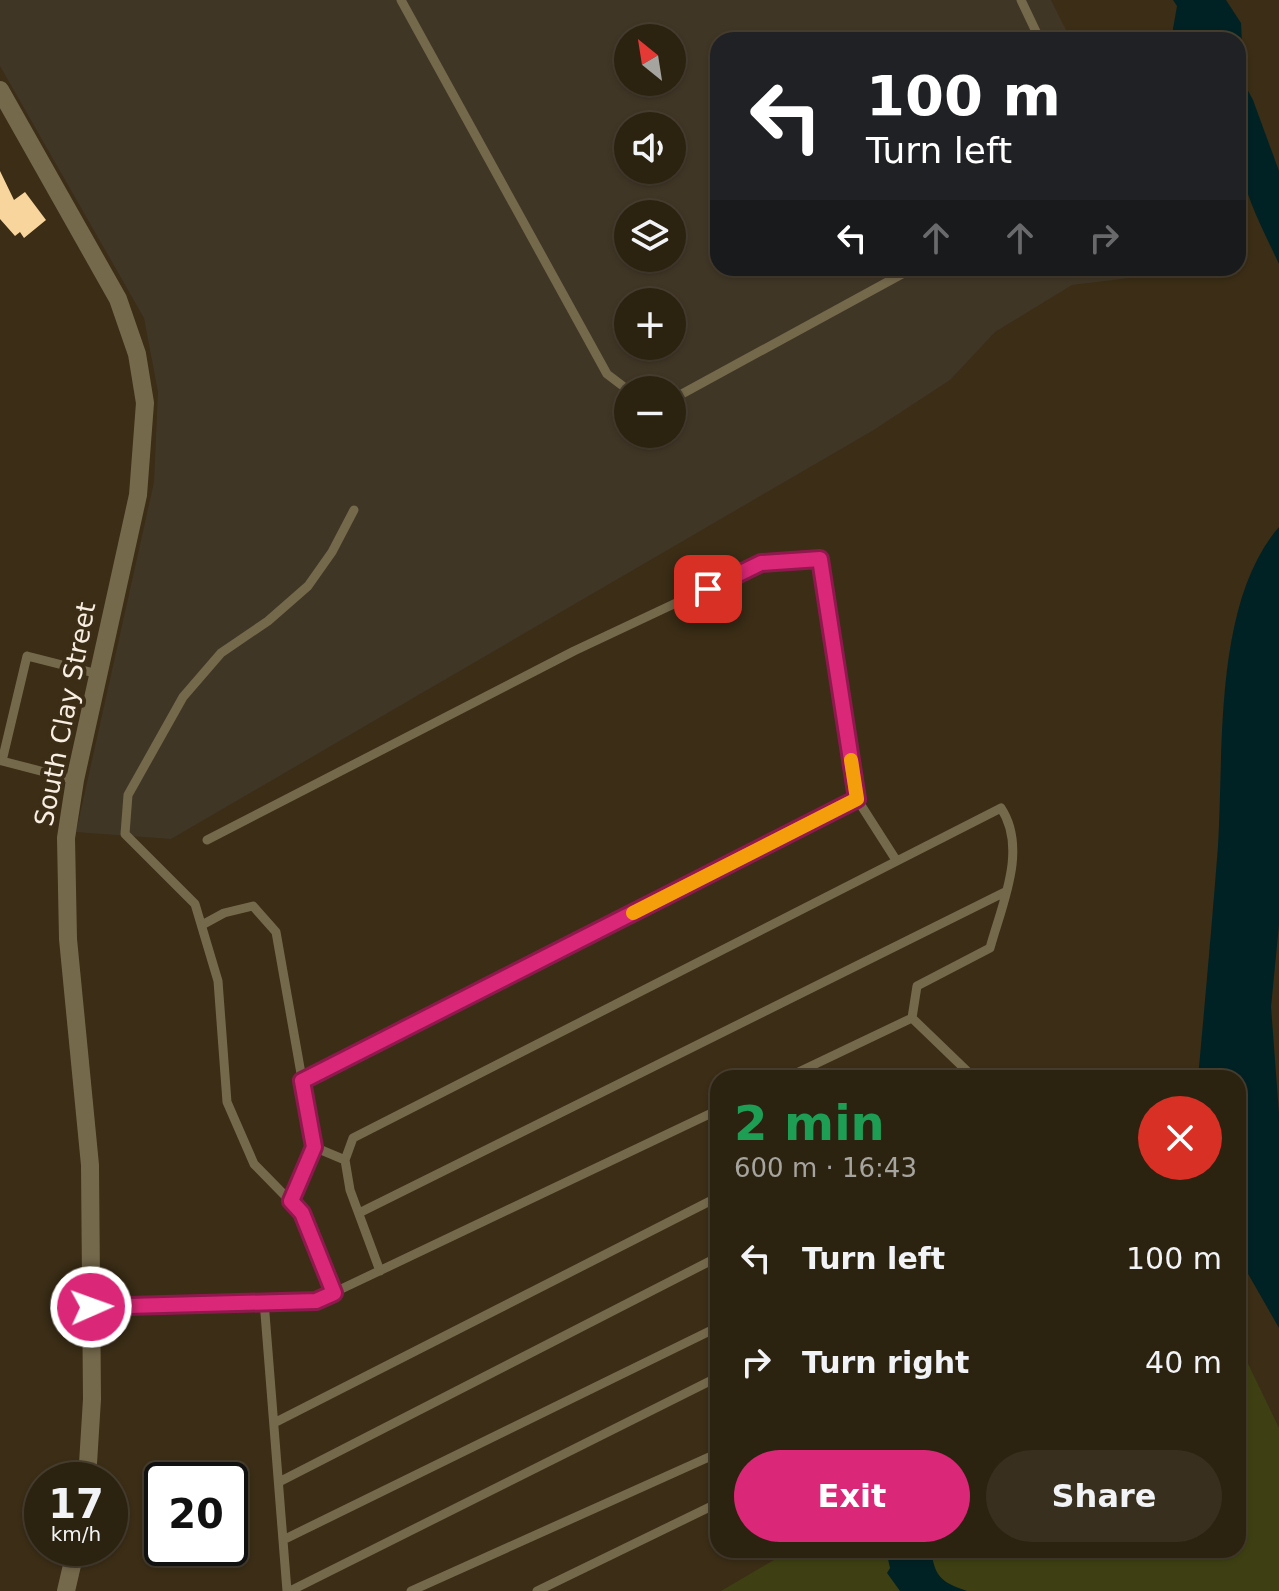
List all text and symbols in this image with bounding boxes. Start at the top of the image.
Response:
north arrow [614,24,686,96]
map controls [614,24,686,448]
text: 100 m [866,63,1061,128]
icon: left [734,64,838,168]
button: sound [614,112,686,184]
text: Turn left [866,130,1012,171]
button: layers [614,200,686,272]
icon: left [830,216,874,260]
icon: ahead [914,216,958,260]
icon: ahead [998,216,1042,260]
icon: right [1082,216,1126,260]
button: + [614,288,686,360]
button: − [614,376,686,448]
pin [674,555,742,623]
icon: arrive [686,567,730,611]
street label: South Clay Street [29,599,101,829]
text: 2 min [734,1095,885,1151]
button: close [1138,1096,1222,1180]
text: 600 m · 16:43 [734,1153,917,1183]
icon: left [734,1236,778,1280]
text: Turn left [802,1241,945,1276]
text: 100 m [1126,1241,1222,1276]
position arrow [49,1265,133,1349]
icon: right [734,1340,778,1384]
text: Turn right [802,1345,969,1380]
text: 40 m [1145,1345,1222,1380]
button: Exit [734,1450,970,1542]
button: Share [986,1450,1222,1542]
speed limit sign: 20 [144,1462,248,1566]
text: 17 [48,1481,104,1527]
text: km/h [51,1522,101,1546]

